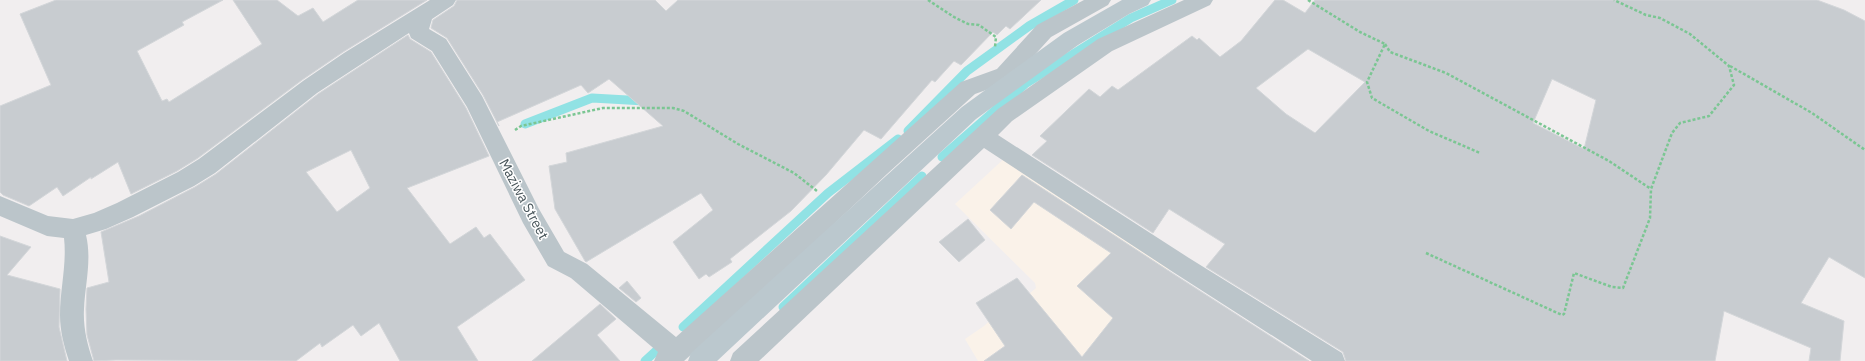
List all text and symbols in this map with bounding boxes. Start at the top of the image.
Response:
street label: Maziwa Street [495,156,553,242]

